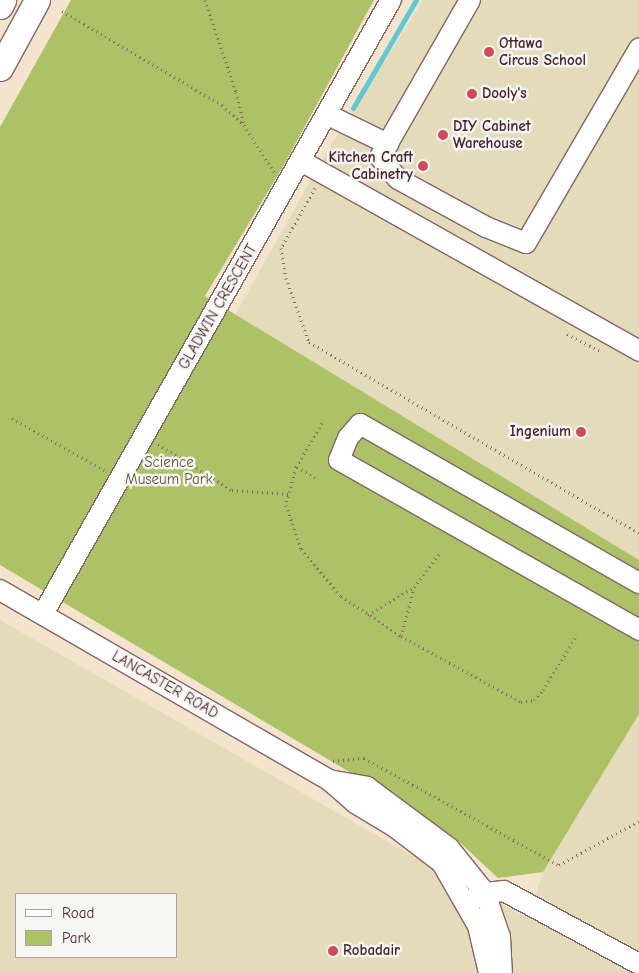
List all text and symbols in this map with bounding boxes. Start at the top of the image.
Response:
place label: Ottawa Circus School [499,34,586,69]
marker: Ottawa Circus School [483,46,495,58]
place label: Dooly's [482,85,527,103]
marker: Dooly's [466,88,478,100]
place label: DIY Cabinet Warehouse [453,117,531,152]
marker: DIY Cabinet Warehouse [437,129,449,141]
place label: Kitchen Craft Cabinetry [329,148,413,183]
marker: Kitchen Craft Cabinetry [417,160,429,172]
street label: GLADWIN CRESCENT [175,241,261,373]
place label: Ingenium [510,423,571,441]
marker: Ingenium [575,426,587,438]
park label: Science Museum Park [125,453,213,488]
street label: LANCASTER ROAD [109,647,221,723]
legend [15,893,178,958]
text: Road [62,904,94,922]
text: Park [62,929,91,947]
place label: Robadair [343,942,400,960]
marker: Robadair [327,945,339,957]

